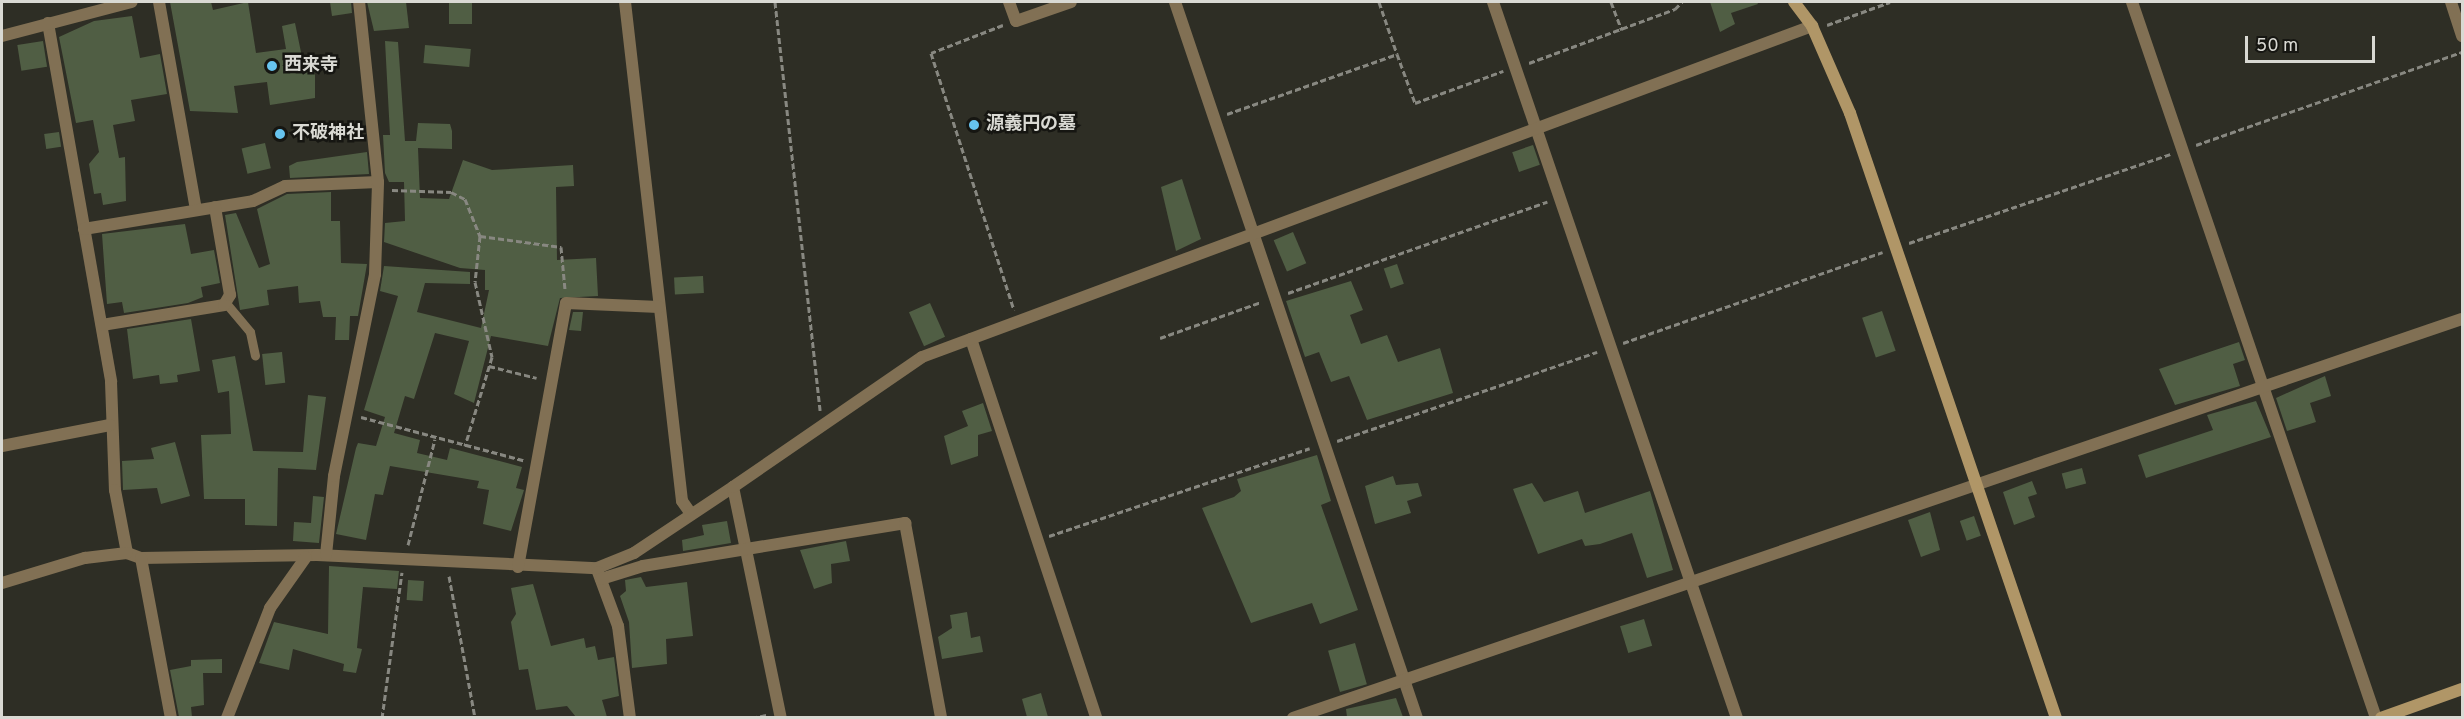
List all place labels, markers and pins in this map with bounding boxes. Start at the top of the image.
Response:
place label: 西来寺 [284,55,338,77]
marker: 西来寺 [265,59,279,73]
place label: 源義円の墓 [986,114,1076,136]
marker: 源義円の墓 [967,118,981,132]
place label: 不破神社 [292,123,364,145]
marker: 不破神社 [273,127,287,141]

